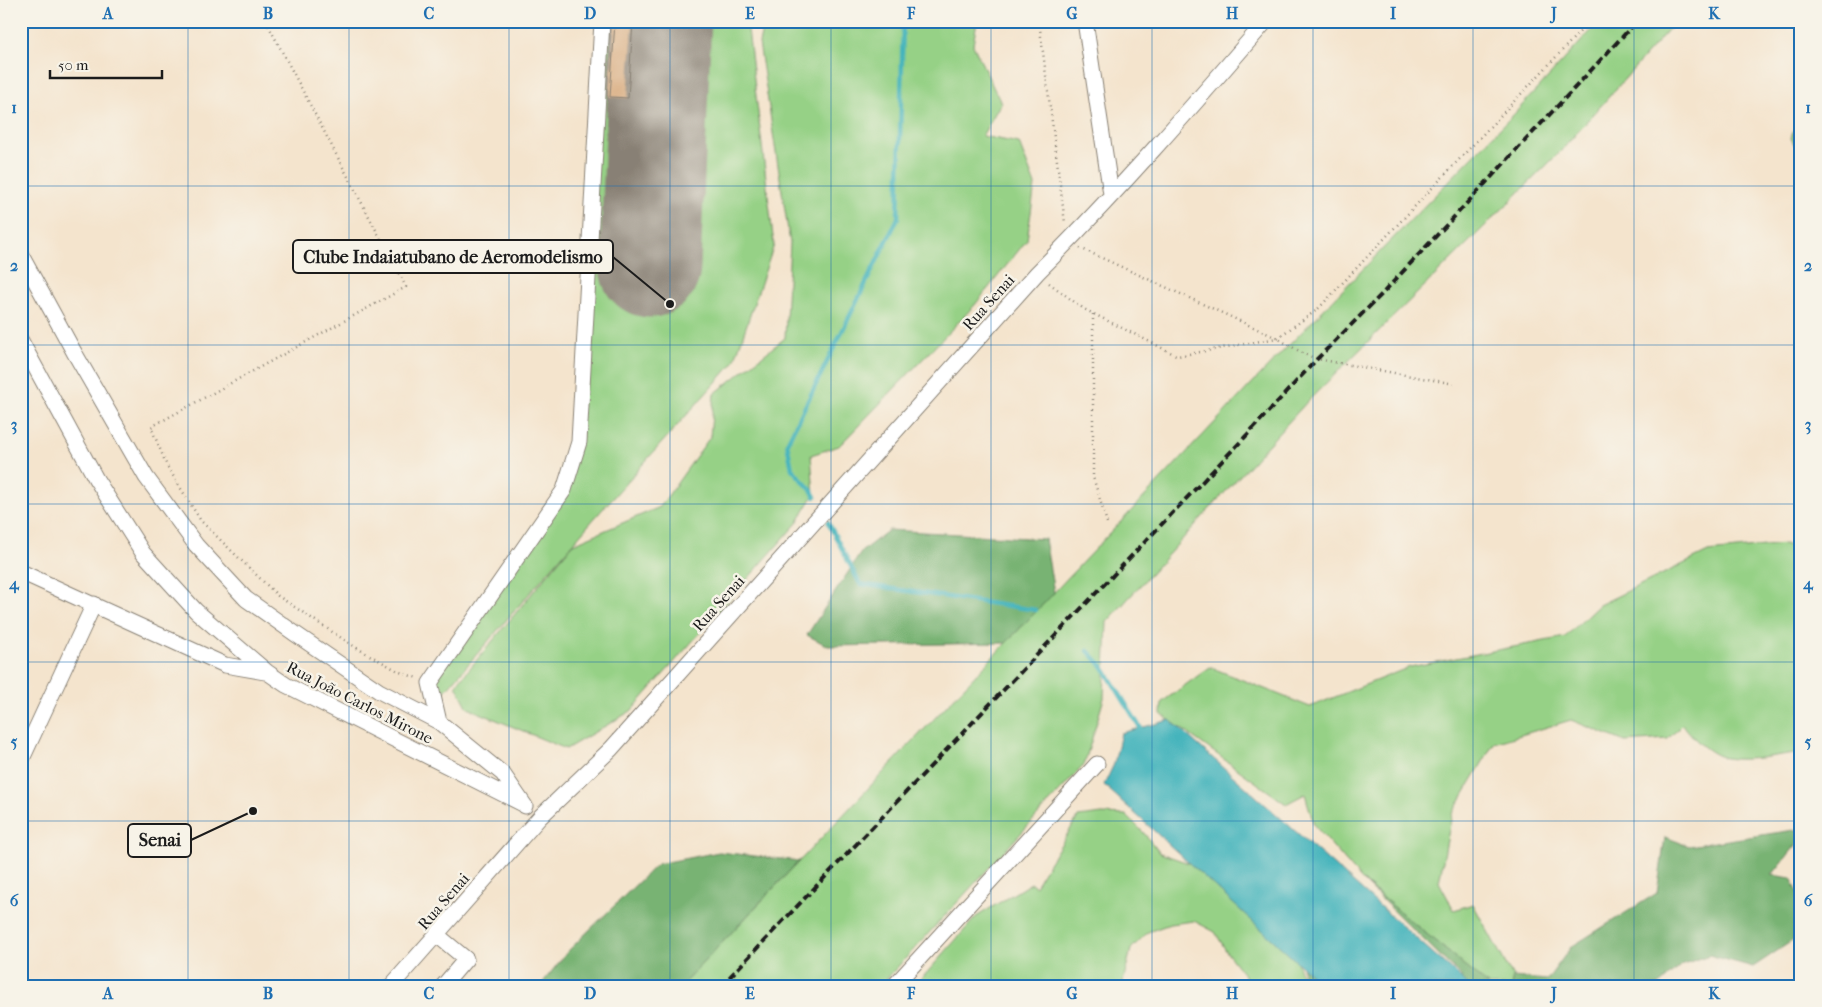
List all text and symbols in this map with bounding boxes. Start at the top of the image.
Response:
text: A [102,4,114,23]
text: B [263,4,273,23]
text: C [424,4,435,23]
text: D [584,4,596,23]
text: E [745,4,755,23]
text: F [906,4,916,23]
text: G [1066,4,1078,23]
text: H [1226,4,1239,23]
text: I [1390,4,1397,23]
text: J [1549,4,1557,24]
text: K [1708,4,1721,23]
scale bar [50,48,162,80]
text: 50 m [58,56,89,74]
text: 1 [11,98,17,117]
text: 1 [1805,98,1811,117]
callout: Clube Indaiatubano de Aeromodelismo [293,240,613,273]
text: Clube Indaiatubano de Aeromodelismo [303,247,603,268]
text: 2 [10,256,18,275]
text: 2 [1804,256,1812,275]
street label: Rua Senai [958,270,1019,334]
text: 3 [11,415,17,435]
text: 3 [1805,415,1811,435]
street label: Rua Senai [688,571,749,635]
text: 4 [8,574,20,594]
text: 4 [1802,574,1814,594]
street label: Rua João Carlos Mirone [283,657,436,748]
text: 5 [11,732,18,751]
text: 5 [1805,732,1812,751]
callout: Senai [128,824,191,857]
text: Senai [139,830,182,851]
street label: Rua Senai [414,869,473,934]
text: 6 [10,891,19,910]
text: 6 [1804,891,1813,910]
text: A [102,984,114,1003]
text: B [263,984,273,1003]
text: C [424,984,435,1003]
text: D [584,984,596,1003]
text: E [745,984,755,1003]
text: F [906,984,916,1003]
text: G [1066,984,1078,1003]
text: H [1226,984,1239,1003]
text: I [1390,984,1397,1003]
text: J [1549,984,1557,1004]
text: K [1708,984,1721,1003]

